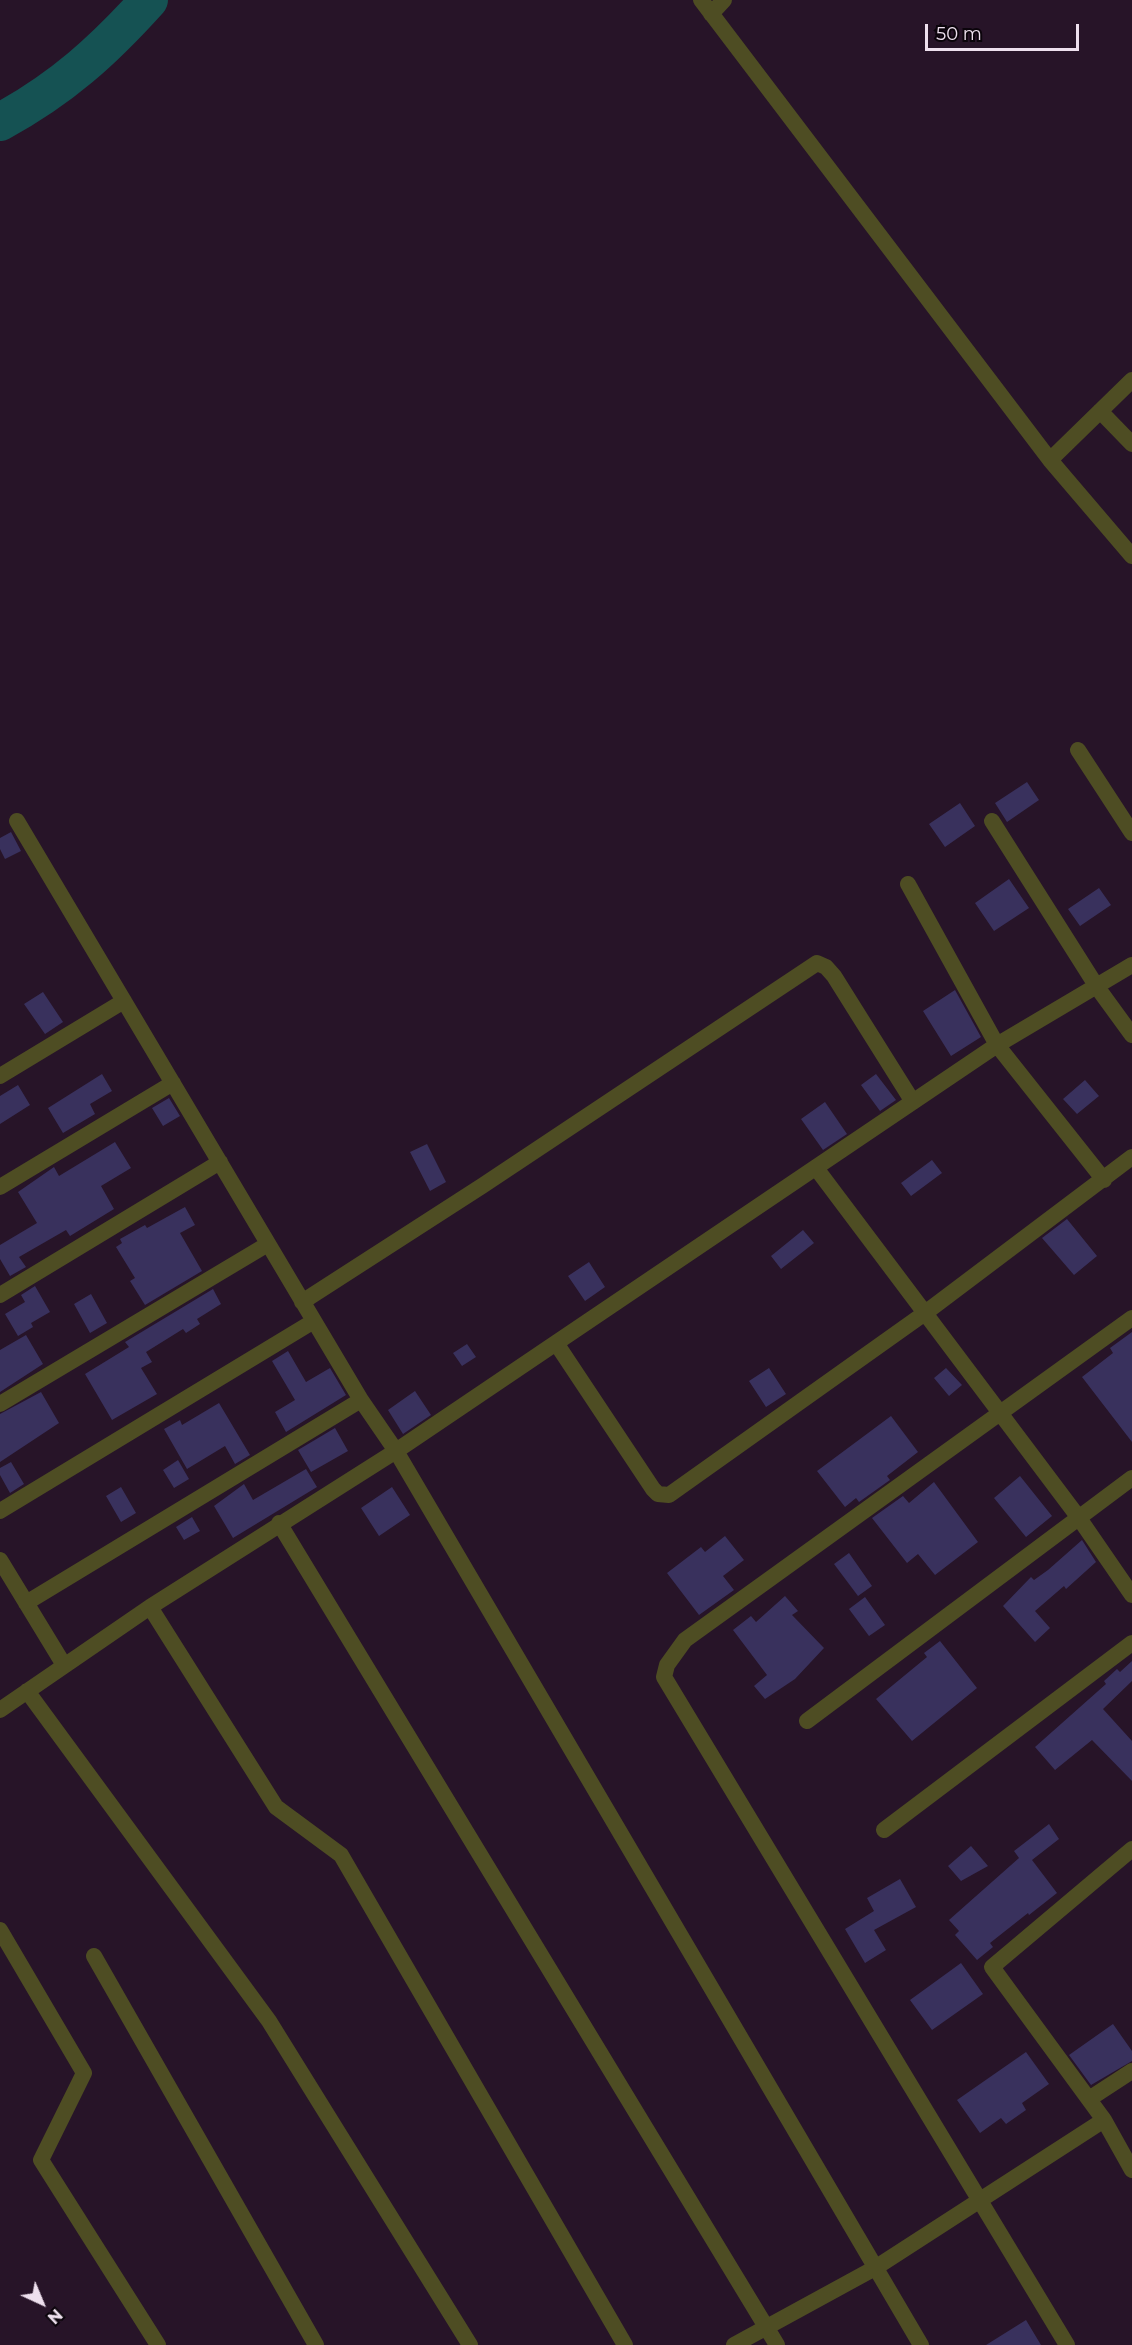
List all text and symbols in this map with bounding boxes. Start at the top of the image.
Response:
scale bar [928,12,1082,50]
text: 50 m [936,23,982,45]
north arrow [12,2273,72,2333]
text: N [44,2305,66,2328]

